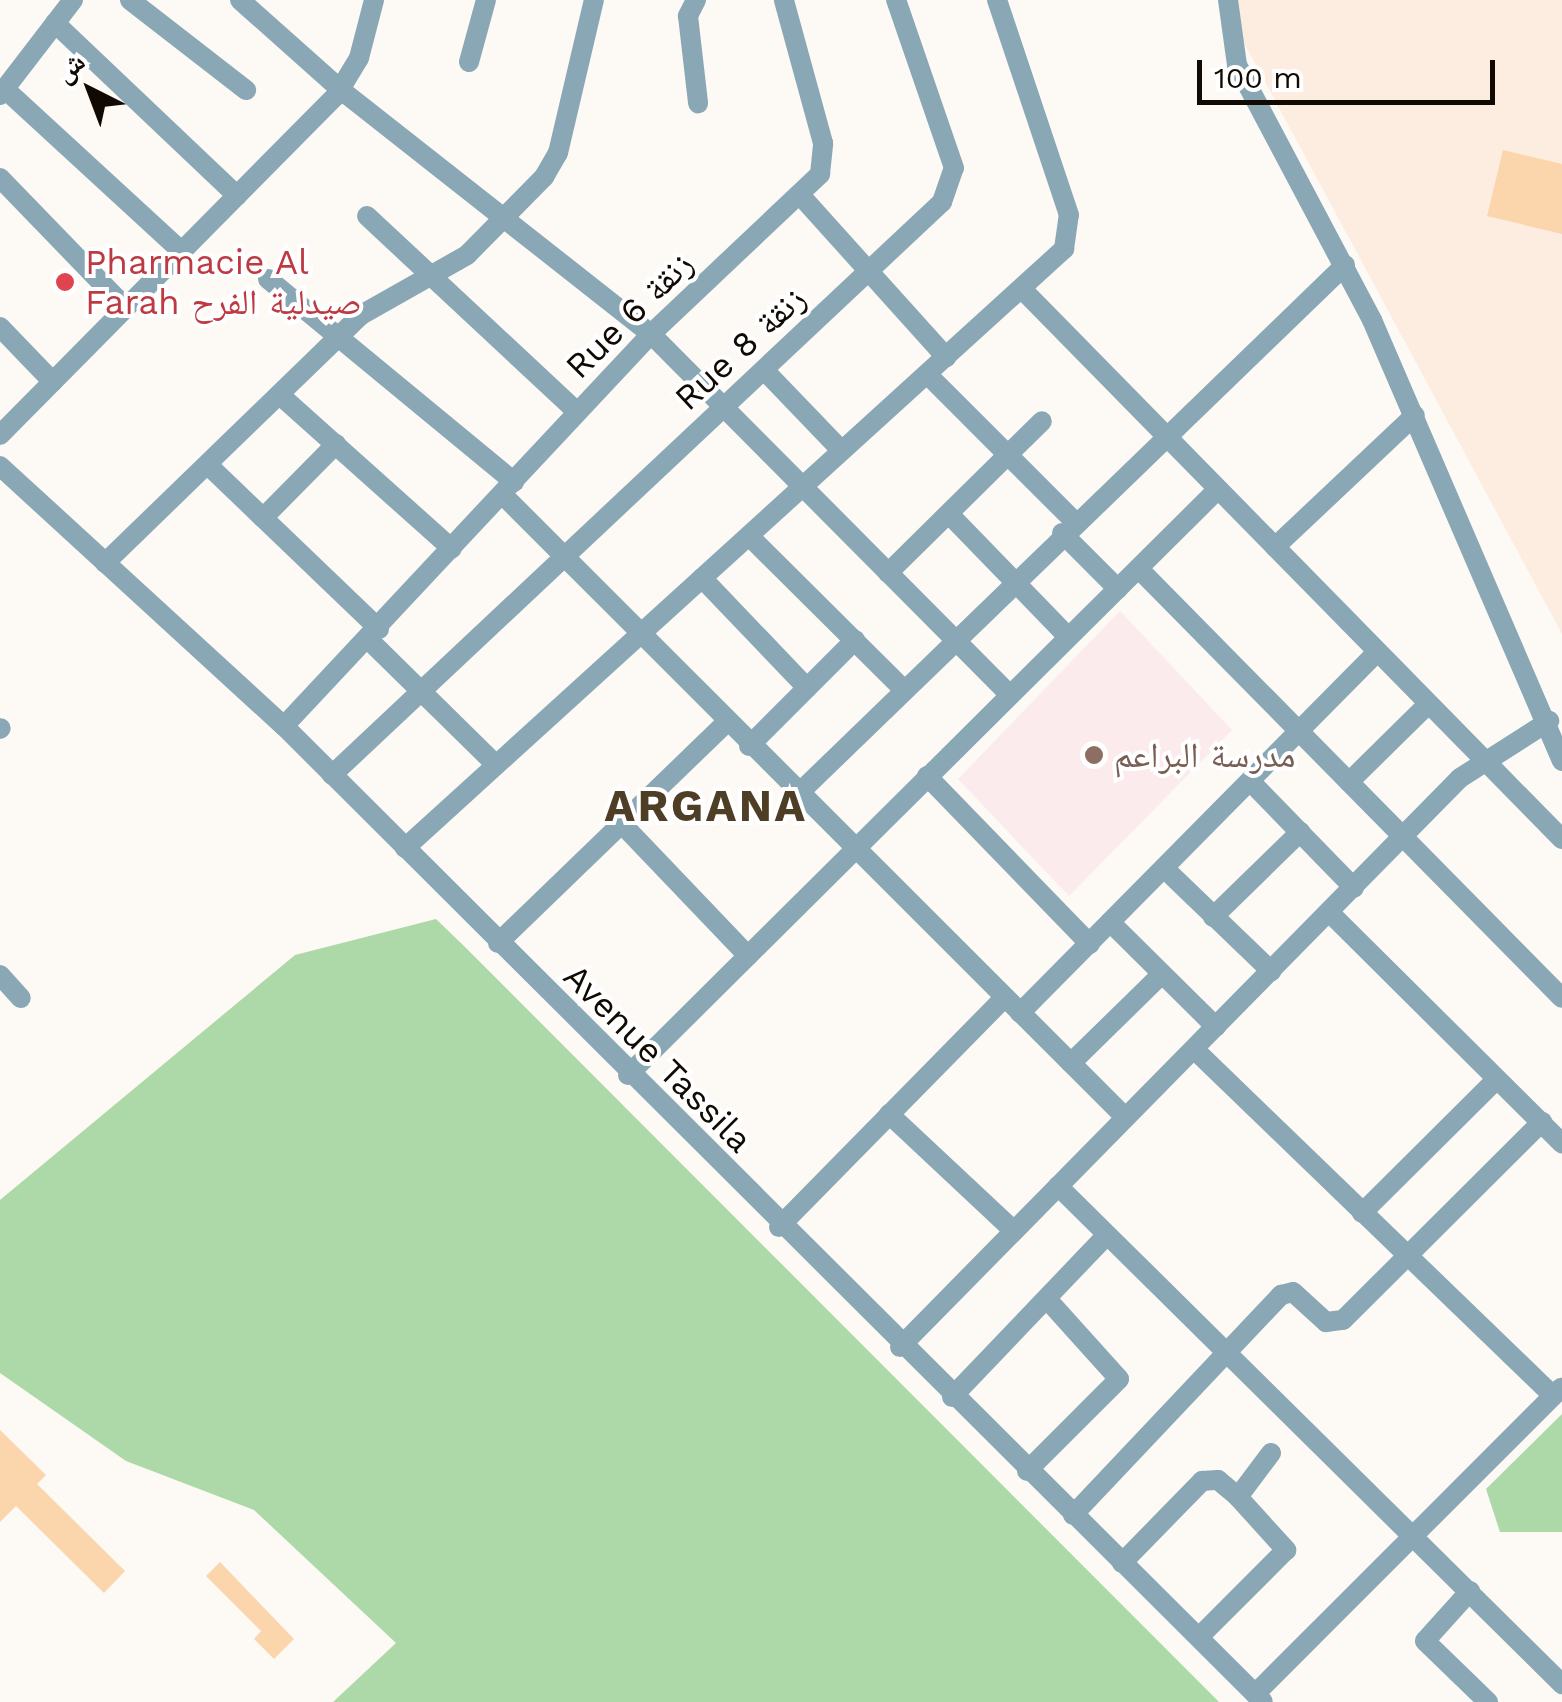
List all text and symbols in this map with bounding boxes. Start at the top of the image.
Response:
north arrow [40,40,140,140]
scale bar [1202,40,1500,102]
text: ش [48,45,92,90]
text: 100 m [1214,60,1302,95]
place label: Pharmacie Al Farah صيدلية الفرح [85,241,362,323]
street label: Rue 6 زنقة [557,243,701,387]
marker: Pharmacie Al Farah صيدلية الفرح [54,271,76,293]
street label: Rue 8 زنقة [666,277,814,419]
place label: مدرسة البراعم [1114,734,1295,776]
marker: مدرسة البراعم [1083,744,1105,766]
district label: ARGANA [605,779,807,833]
street label: Avenue Tassila [555,955,761,1161]

